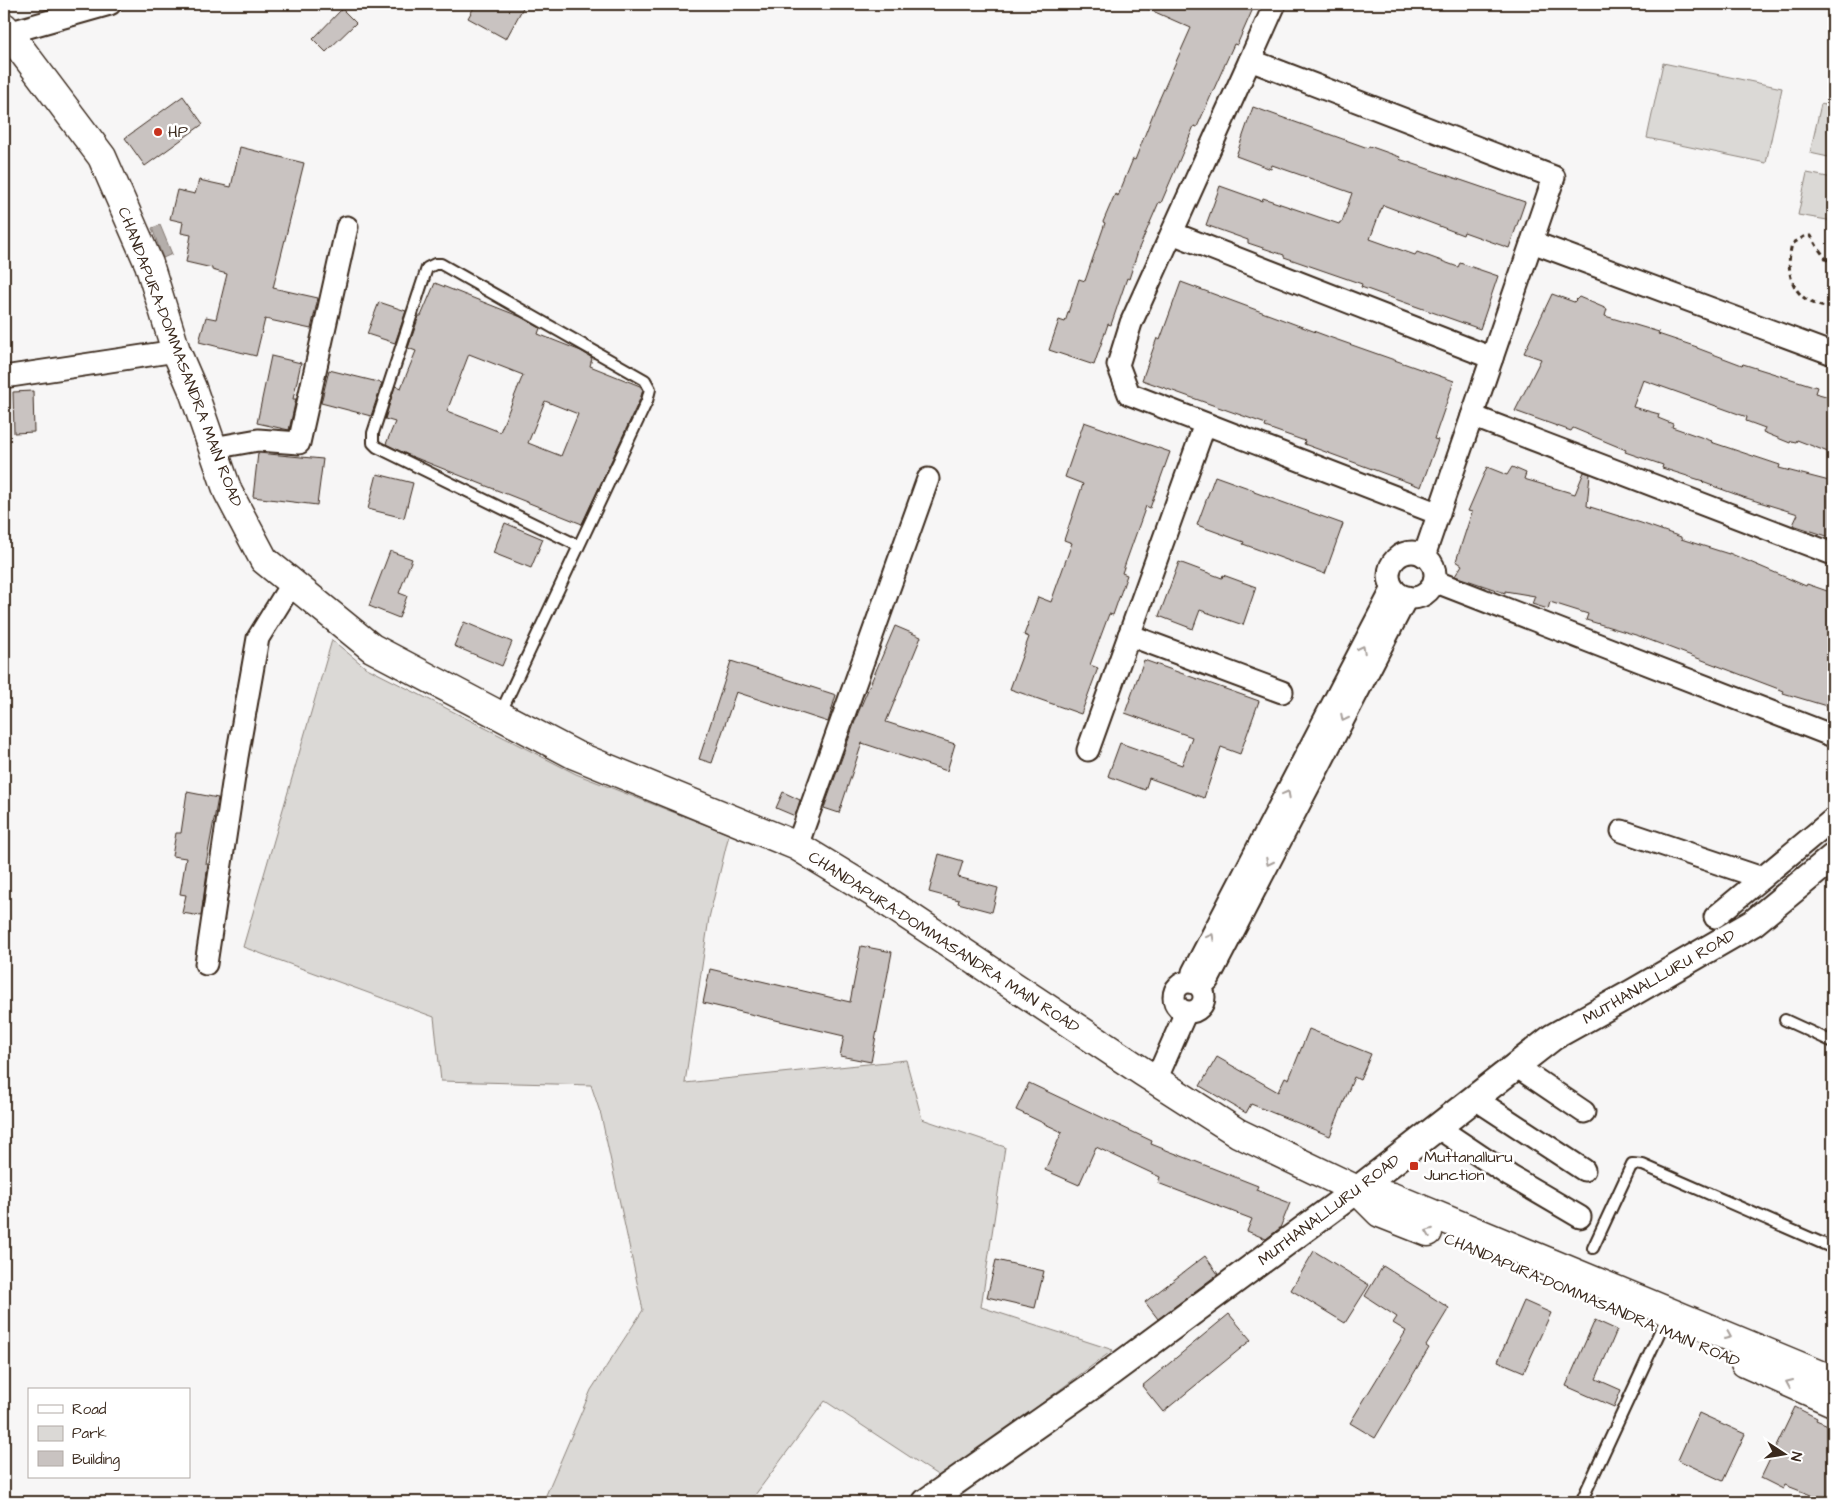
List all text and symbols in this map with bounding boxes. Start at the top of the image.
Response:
place label: HP [168,121,188,143]
marker: HP [152,126,164,138]
street label: CHANDAPURA-DOMMASANDRA MAIN ROAD [112,204,248,510]
one-way arrow [1356,646,1366,655]
one-way arrow [1340,713,1350,722]
one-way arrow [1281,790,1291,799]
street label: CHANDAPURA-DOMMASANDRA MAIN ROAD [804,846,1084,1038]
one-way arrow [1265,857,1275,866]
street label: MUTHANALLURU ROAD [1579,924,1739,1030]
one-way arrow [1205,934,1215,943]
place label: Muttanalluru Junction [1424,1146,1513,1186]
street label: MUTHANALLURU ROAD [1253,1149,1405,1271]
marker: Muttanalluru Junction [1408,1160,1420,1172]
street label: CHANDAPURA-DOMMASANDRA MAIN ROAD [1441,1227,1743,1373]
one-way arrow [1425,1228,1434,1238]
one-way arrow [1723,1330,1732,1341]
one-way arrow [1785,1378,1794,1389]
legend [28,1388,190,1478]
text: Road [72,1399,107,1420]
text: Park [72,1423,107,1444]
north arrow [1760,1428,1810,1478]
text: Building [72,1449,120,1471]
text: N [1785,1450,1806,1463]

